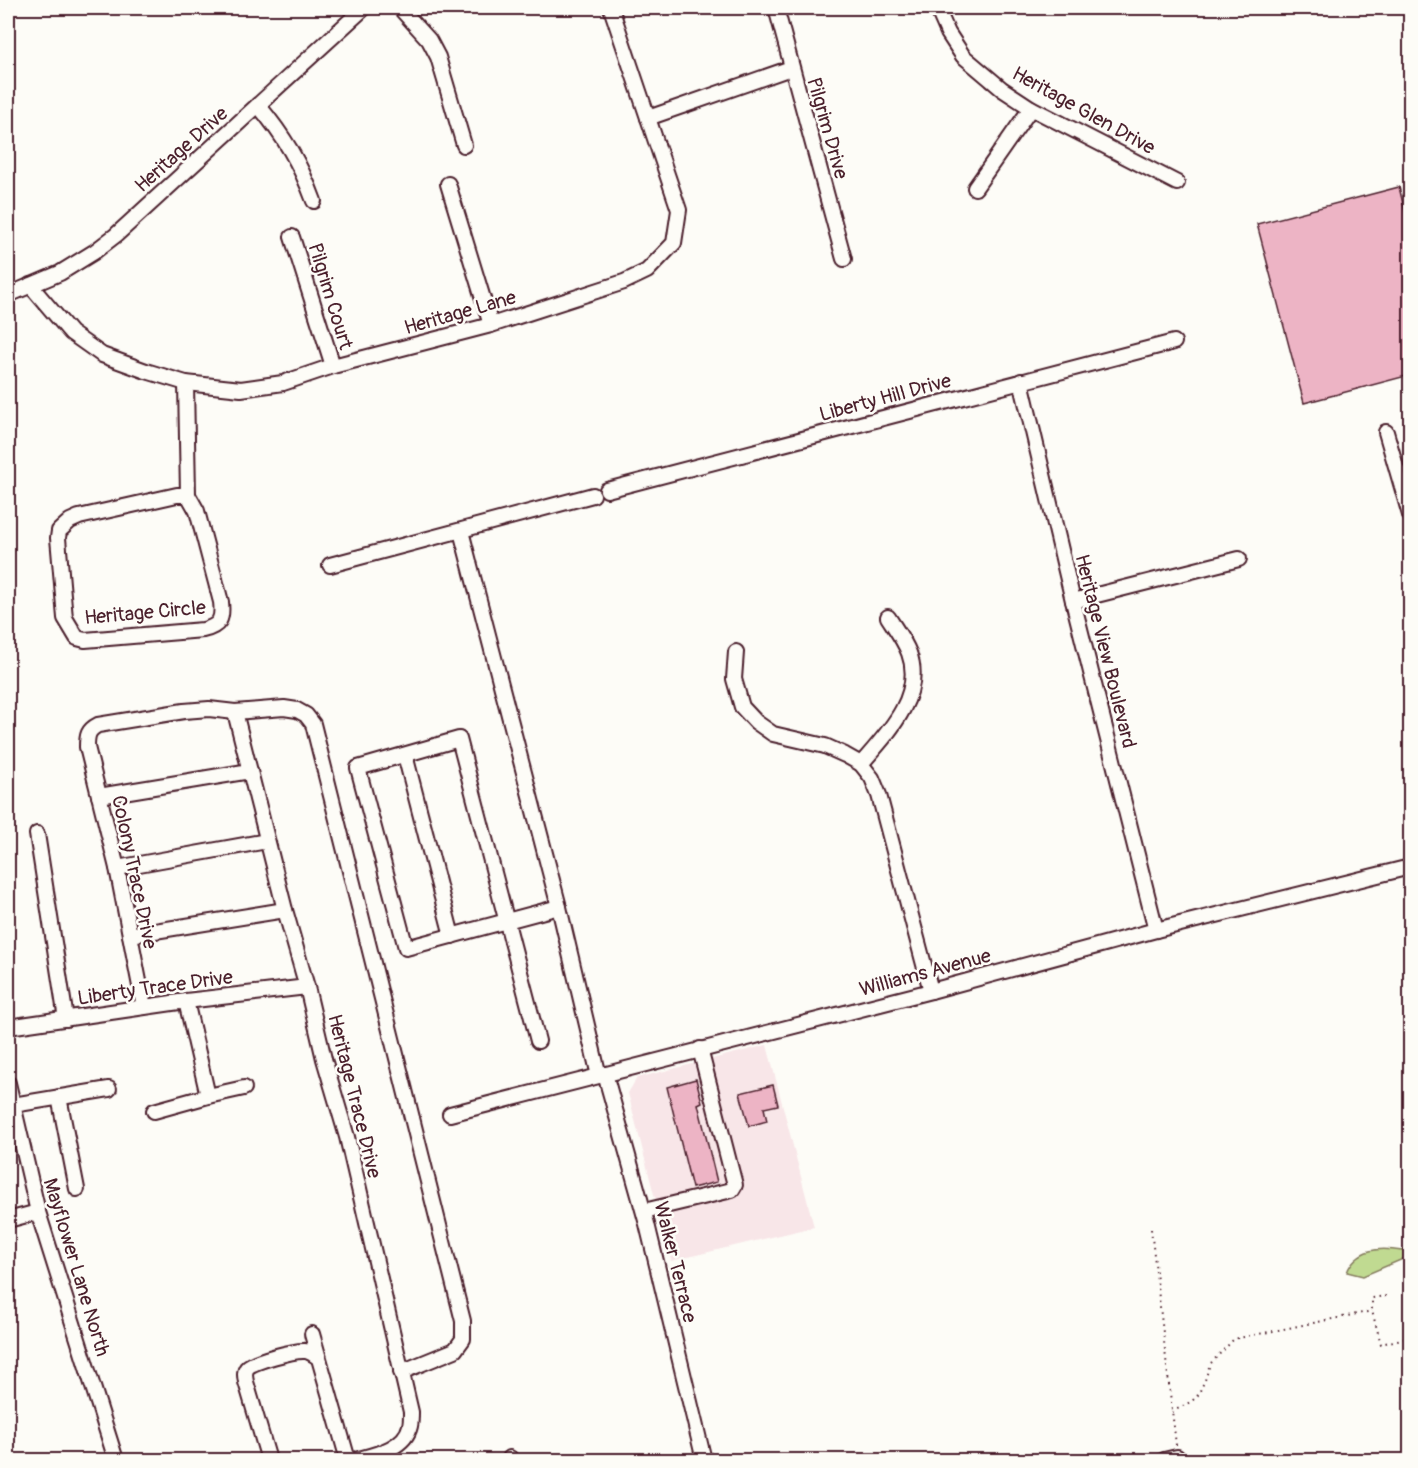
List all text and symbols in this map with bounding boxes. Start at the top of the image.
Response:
street label: Heritage Glen Drive [1008,61,1160,160]
street label: Pilgrim Drive [801,74,854,182]
street label: Heritage Drive [130,101,233,198]
street label: Pilgrim Court [302,240,359,353]
street label: Heritage Lane [401,285,519,340]
street label: Liberty Hill Drive [817,368,954,427]
street label: Heritage View Boulevard [1069,552,1142,751]
street label: Heritage Circle [83,595,207,630]
street label: Colony Trace Drive [106,793,163,951]
street label: Williams Avenue [857,943,994,1002]
street label: Liberty Trace Drive [76,964,234,1011]
street label: Heritage Trace Drive [322,1012,387,1181]
street label: Mayflower Lane North [38,1175,115,1359]
street label: Walker Terrace [648,1199,703,1326]

